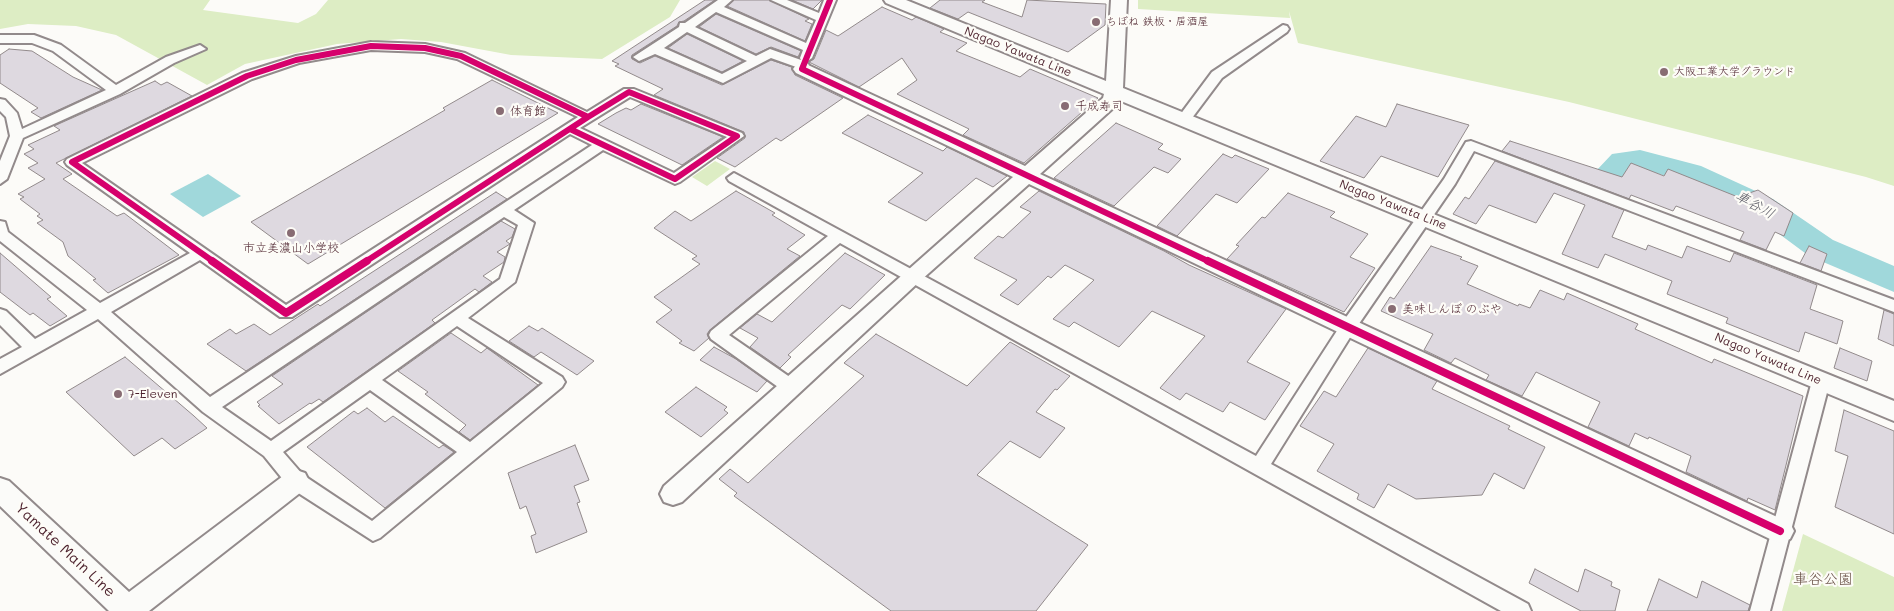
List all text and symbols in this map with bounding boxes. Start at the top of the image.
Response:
place label: ちぼね 鉄板・居酒屋 [1106,15,1209,29]
marker: ちぼね 鉄板・居酒屋 [1090,16,1102,28]
street label: Nagao Yawata Line [962,24,1074,80]
place label: 大阪工業大学グラウンド [1674,65,1795,79]
marker: 大阪工業大学グラウンド [1658,66,1670,78]
place label: 千成寿司 [1075,99,1123,113]
marker: 千成寿司 [1059,100,1071,112]
place label: 体育館 [510,104,546,118]
marker: 体育館 [494,105,506,117]
street label: Nagao Yawata Line [1337,177,1449,233]
water label: 車谷川 [1733,187,1777,223]
marker: 市立美濃山小学校 [285,227,297,239]
place label: 市立美濃山小学校 [243,241,339,255]
place label: 美味しんぼ のぶや [1402,302,1502,316]
marker: 美味しんぼ のぶや [1386,303,1398,315]
street label: Nagao Yawata Line [1712,330,1824,388]
place label: 7-Eleven [128,387,177,401]
marker: 7-Eleven [112,388,124,400]
street label: Yamate Main Line [11,499,119,601]
park label: 車谷公園 [1793,570,1853,588]

